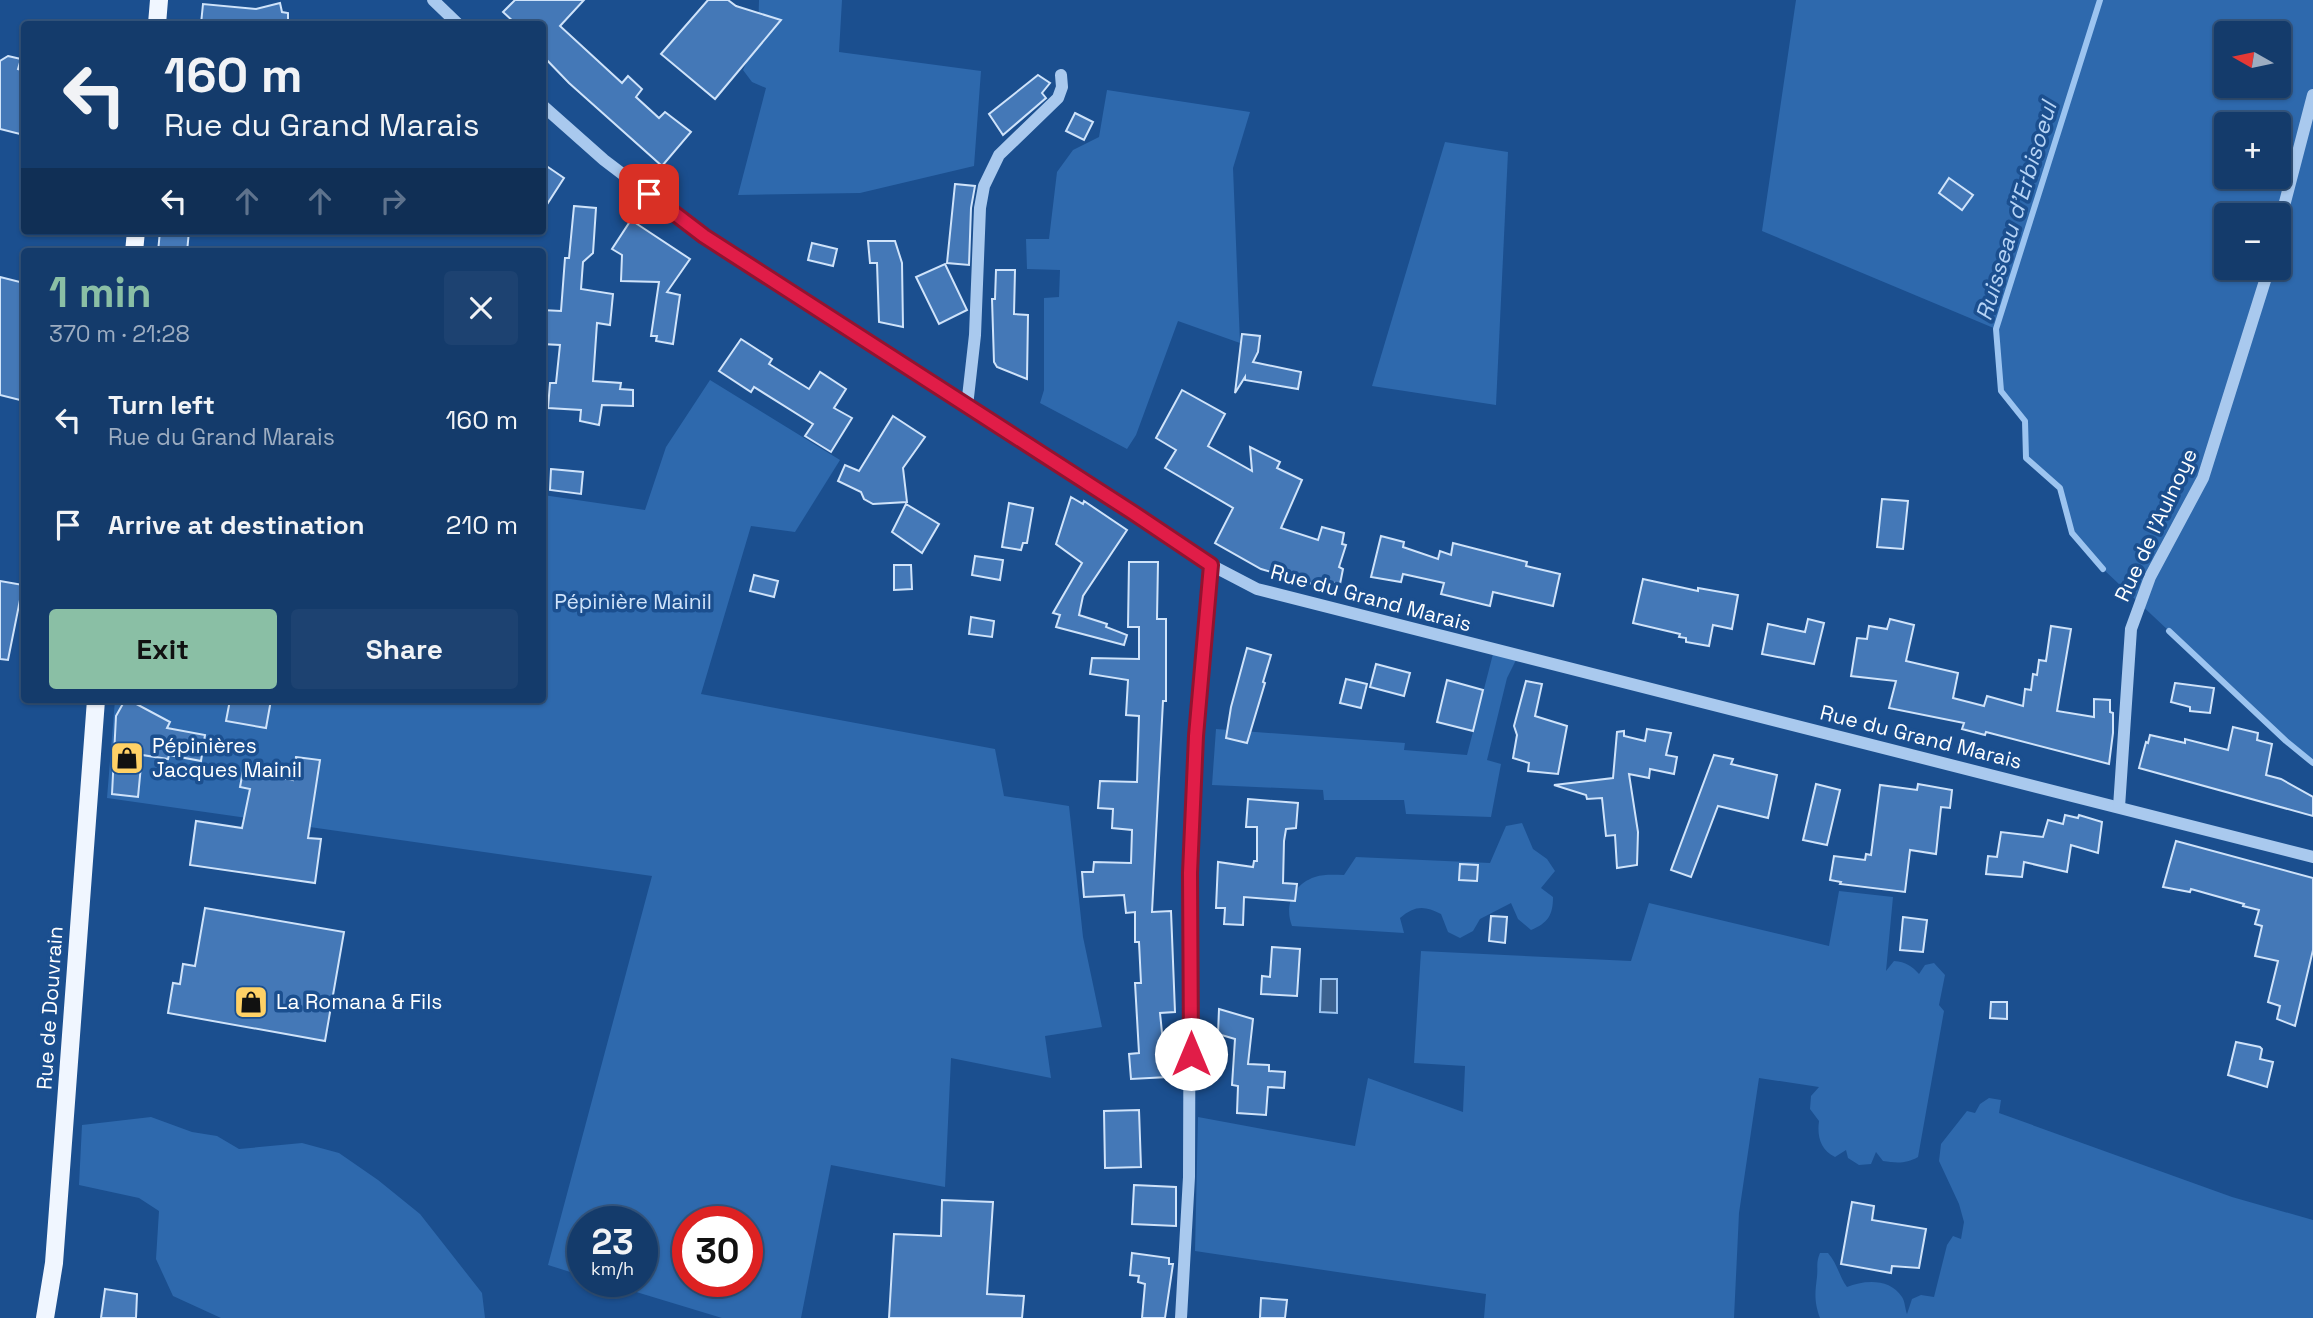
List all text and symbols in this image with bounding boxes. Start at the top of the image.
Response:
north arrow [2214,21,2291,98]
map controls [2214,21,2291,280]
text: 160 m [164,44,302,106]
icon: left [49,49,140,140]
water label: Ruisseau d'Erbisoeul [1968,96,2064,324]
text: Rue du Grand Marais [164,105,480,145]
button: + [2214,112,2291,189]
pin [619,164,679,224]
icon: arrive [630,175,668,213]
icon: left [155,182,193,220]
icon: ahead [228,182,266,220]
icon: ahead [301,182,339,220]
icon: right [374,182,412,220]
button: − [2214,203,2291,280]
text: 1 min [49,266,152,319]
button: close [444,271,518,345]
text: 370 m · 21:28 [49,319,190,349]
text: Turn left [108,388,215,422]
icon: left [49,401,87,439]
text: 160 m [446,403,518,437]
text: Rue du Grand Marais [108,422,335,452]
street label: Rue de l'Aulnoye [2108,444,2203,606]
icon: arrive [49,506,87,544]
text: Arrive at destination [108,508,365,542]
text: 210 m [446,508,518,542]
street label: Rue du Grand Marais [1268,558,1475,637]
park label: Pépinière Mainil [554,588,712,615]
button: Exit [49,609,277,689]
button: Share [291,609,518,689]
street label: Rue du Grand Marais [1817,698,2025,775]
place label: Pépinières Jacques Mainil [152,732,302,783]
shop icon: Pépinières Jacques Mainil [108,739,146,777]
street label: Rue de Douvrain [30,925,69,1091]
shop icon: La Romana & Fils [232,983,270,1021]
place label: La Romana & Fils [276,988,442,1015]
position arrow [1154,1017,1228,1091]
speed limit sign: 30 [672,1206,763,1297]
text: 23 [591,1220,634,1264]
text: km/h [591,1257,634,1280]

